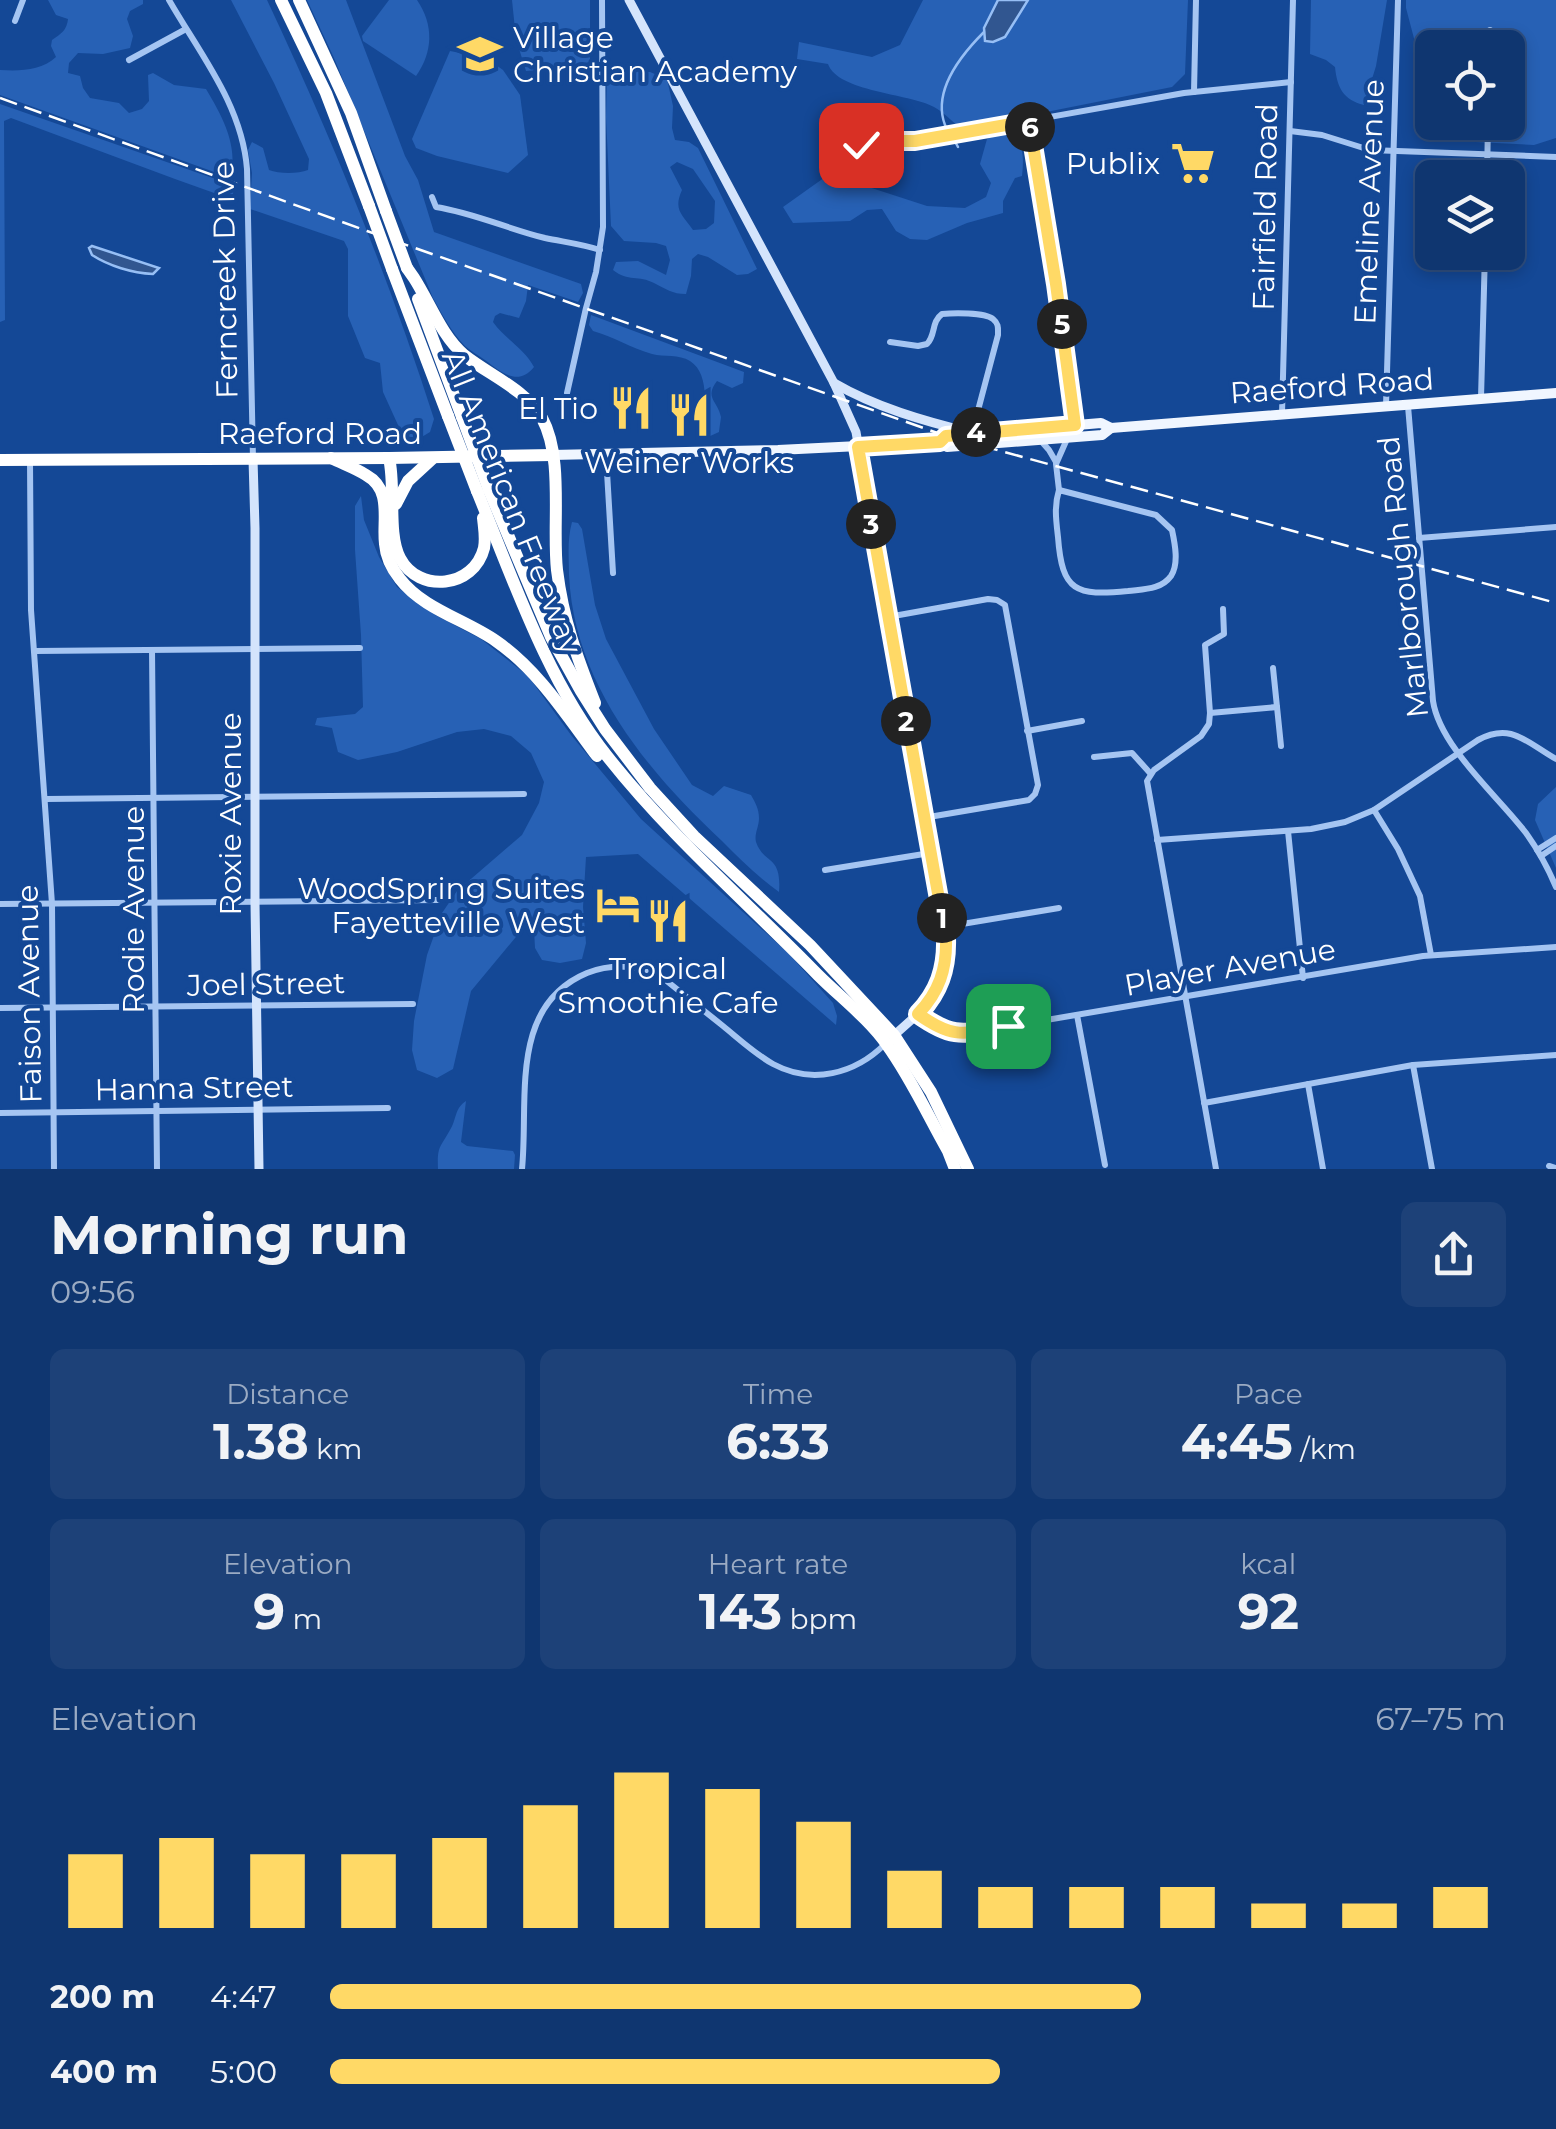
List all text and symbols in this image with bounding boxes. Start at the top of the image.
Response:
place label: Village Christian Academy [513,19,798,90]
school or university icon: Village Christian Academy [456,30,504,78]
map controls [1415,30,1525,270]
button: locate [1415,30,1525,140]
street label: Emeline Avenue [1346,79,1392,325]
pin: 6 [1005,102,1055,152]
pin [819,103,904,188]
street label: Fairfield Road [1245,103,1285,311]
text: 6 [1021,110,1039,144]
icon: check [834,118,889,173]
supermarket icon: Publix [1169,139,1217,187]
place label: Publix [1066,145,1160,182]
button: layers [1415,160,1525,270]
street label: Ferncreek Drive [204,161,246,399]
pin: 5 [1037,299,1087,349]
text: 5 [1054,307,1070,341]
street label: All American Freeway [434,344,590,660]
street label: Raeford Road [1229,360,1435,412]
restaurant icon: El Tio [607,384,655,432]
place label: El Tio [518,390,598,427]
restaurant icon: Weiner Works [665,391,713,439]
pin: 4 [951,407,1001,457]
street label: Raeford Road [218,415,422,452]
text: 4 [966,415,986,449]
street label: Marlborough Road [1370,434,1436,720]
place label: Weiner Works [584,444,794,481]
pin: 3 [846,499,896,549]
text: 3 [863,507,879,541]
pin: 2 [881,696,931,746]
text: 2 [898,704,914,738]
street label: Roxie Avenue [212,712,249,916]
street label: Rodie Avenue [115,806,152,1014]
place label: WoodSpring Suites Fayetteville West [297,870,585,941]
hotel icon: WoodSpring Suites Fayetteville West [594,881,642,929]
street label: Faison Avenue [9,884,49,1104]
pin: 1 [917,893,967,943]
restaurant icon: Tropical Smoothie Cafe [644,897,692,945]
text: 1 [937,901,947,935]
street label: Player Avenue [1122,930,1338,1004]
place label: Tropical Smoothie Cafe [557,950,779,1021]
street label: Joel Street [185,964,346,1004]
pin [966,984,1051,1069]
icon: arrive [981,999,1036,1054]
street label: Hanna Street [94,1068,294,1108]
text: Morning run [50,1201,408,1268]
button: share [1401,1202,1506,1307]
text: 09:56 [50,1272,135,1311]
text: Distance [226,1377,349,1411]
text: Time [743,1377,813,1411]
text: Pace [1234,1377,1303,1411]
text: 1.38 [213,1411,309,1472]
text: 6:33 [726,1411,830,1472]
text: 4:45 [1181,1411,1293,1472]
text: km [309,1432,362,1466]
text: /km [1293,1432,1356,1466]
text: Elevation [223,1547,352,1581]
text: Heart rate [708,1547,848,1581]
text: kcal [1240,1547,1296,1581]
text: 9 [253,1581,285,1642]
text: 143 [699,1581,782,1642]
text: 92 [1238,1581,1299,1642]
text: m [285,1602,322,1636]
text: bpm [782,1602,857,1636]
text: Elevation [50,1699,198,1738]
text: 67–75 m [1375,1699,1506,1738]
text: 200 m [50,1977,155,2016]
text: 4:47 [210,1977,277,2016]
text: 400 m [50,2052,158,2091]
text: 5:00 [210,2052,277,2091]

